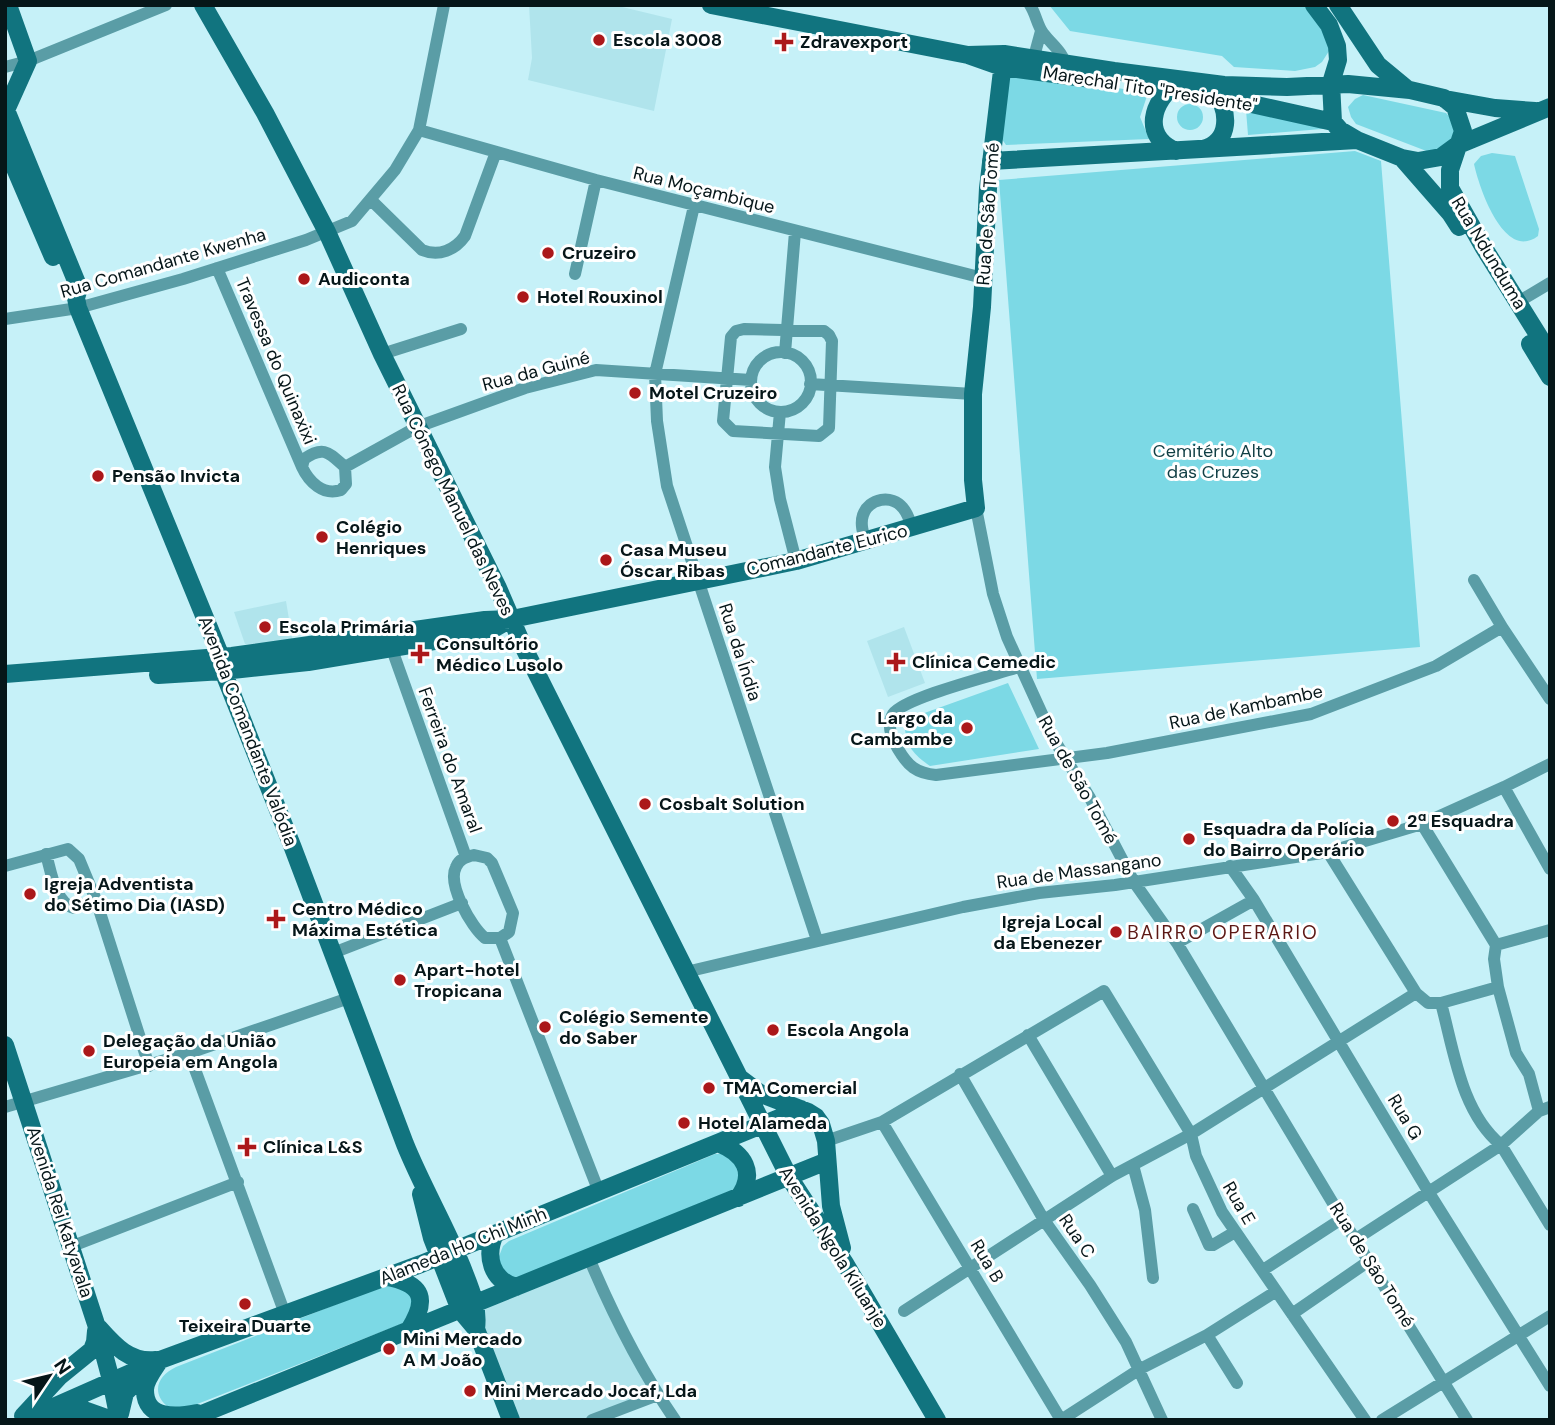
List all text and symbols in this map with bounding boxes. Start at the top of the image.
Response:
place label: Escola 3008 [613,28,722,52]
place label: Zdravexport [800,30,908,54]
marker: Escola 3008 [591,32,607,48]
marker: Zdravexport [774,32,794,52]
street label: Marechal Tito "Presidente" [1041,60,1259,118]
street label: Rua de São Tomé [971,142,1005,286]
street label: Rua Moçambique [631,161,777,219]
street label: Rua Ndunduma [1446,192,1532,314]
street label: Rua Comandante Kwenha [57,222,269,304]
place label: Cruzeiro [562,241,637,265]
marker: Cruzeiro [540,245,556,261]
place label: Audiconta [318,267,410,291]
marker: Audiconta [296,271,312,287]
street label: Travessa do Quinaxixi [230,274,322,448]
place label: Hotel Rouxinol [537,285,663,309]
marker: Hotel Rouxinol [515,289,531,305]
street label: Rua da Guiné [480,345,592,397]
street label: Rua Cónego Manuel das Neves [386,380,520,620]
place label: Motel Cruzeiro [649,381,778,405]
marker: Motel Cruzeiro [627,385,643,401]
park label: Cemitério Alto das Cruzes [1153,439,1273,484]
place label: Pensão Invicta [112,464,240,488]
marker: Pensão Invicta [90,468,106,484]
place label: Colégio Henriques [336,515,426,560]
street label: Comandante Eurico [744,518,910,582]
marker: Colégio Henriques [314,529,330,545]
place label: Casa Museu Óscar Ribas [620,538,727,583]
marker: Casa Museu Óscar Ribas [598,552,614,568]
street label: Rua da Índia [713,600,767,704]
street label: Avenida Comandante Valódia [193,612,303,850]
place label: Escola Primária [279,615,414,639]
marker: Escola Primária [257,619,273,635]
place label: Consultório Médico Lusolo [436,632,563,677]
marker: Consultório Médico Lusolo [410,644,430,664]
place label: Clínica Cemedic [912,650,1056,674]
marker: Clínica Cemedic [886,652,906,672]
street label: Rua de Kambambe [1167,679,1325,735]
street label: Ferreira do Amaral [413,684,487,836]
place label: Largo da Cambambe [850,706,953,751]
street label: Rua de São Tomé [1033,712,1123,848]
marker: Largo da Cambambe [959,720,975,736]
place label: Cosbalt Solution [659,792,805,816]
marker: Cosbalt Solution [637,796,653,812]
place label: 2ª Esquadra [1407,809,1514,833]
marker: 2ª Esquadra [1385,813,1401,829]
place label: Esquadra da Polícia do Bairro Operário [1203,817,1375,862]
marker: Esquadra da Polícia do Bairro Operário [1181,831,1197,847]
street label: Rua de Massangano [995,848,1163,894]
place label: Igreja Adventista do Sétimo Dia (IASD) [44,872,225,917]
marker: Igreja Adventista do Sétimo Dia (IASD) [22,886,38,902]
place label: Centro Médico Máxima Estética [292,897,438,942]
marker: Centro Médico Máxima Estética [266,909,286,929]
place label: Igreja Local da Ebenezer [993,910,1102,955]
district label: BAIRRO OPERARIO [1127,920,1319,945]
marker: Igreja Local da Ebenezer [1108,924,1124,940]
place label: Apart-hotel Tropicana [414,958,520,1003]
marker: Apart-hotel Tropicana [392,972,408,988]
place label: Colégio Semente do Saber [559,1005,709,1050]
place label: Escola Angola [787,1018,909,1042]
marker: Colégio Semente do Saber [537,1019,553,1035]
marker: Escola Angola [765,1022,781,1038]
place label: Delegação da União Europeia em Angola [103,1029,278,1074]
marker: Delegação da União Europeia em Angola [81,1043,97,1059]
place label: TMA Comercial [723,1076,857,1100]
marker: TMA Comercial [701,1080,717,1096]
street label: Rua G [1382,1090,1428,1144]
place label: Hotel Alameda [698,1111,827,1135]
marker: Hotel Alameda [676,1115,692,1131]
street label: Avenida Rei Katyavala [21,1123,99,1301]
place label: Clínica L&S [263,1135,363,1159]
marker: Clínica L&S [237,1137,257,1157]
street label: Avenida Ngola Kiluanje [774,1162,892,1332]
street label: Rua E [1217,1177,1261,1229]
street label: Rua de São Tomé [1324,1198,1420,1332]
street label: Alameda Ho Chi Minh [376,1202,550,1290]
street label: Rua C [1053,1209,1101,1263]
street label: Rua B [965,1235,1009,1287]
marker: Teixeira Duarte [237,1296,253,1312]
place label: Teixeira Duarte [179,1314,312,1338]
place label: Mini Mercado A M João [403,1327,522,1372]
north arrow [14,1341,84,1411]
marker: Mini Mercado A M João [381,1341,397,1357]
text: N [48,1354,77,1379]
place label: Mini Mercado Jocaf, Lda [484,1379,697,1403]
marker: Mini Mercado Jocaf, Lda [462,1383,478,1399]

